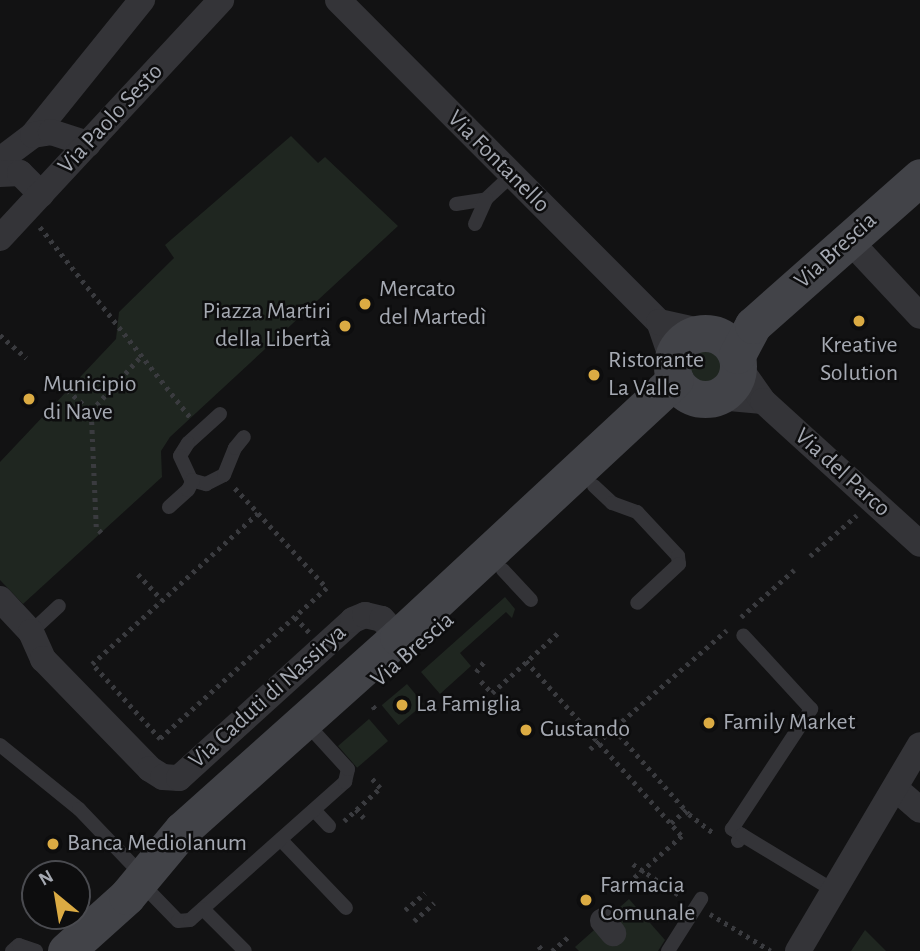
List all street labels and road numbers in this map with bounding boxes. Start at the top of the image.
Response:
street label: Via Paolo Sesto [53,58,169,180]
street label: Via Fontanello [441,105,555,219]
street label: Via Brescia [789,207,883,295]
street label: Via del Parco [788,422,896,524]
street label: Via Brescia [365,606,461,694]
street label: Via Caduti di Nassirya [183,619,353,775]

